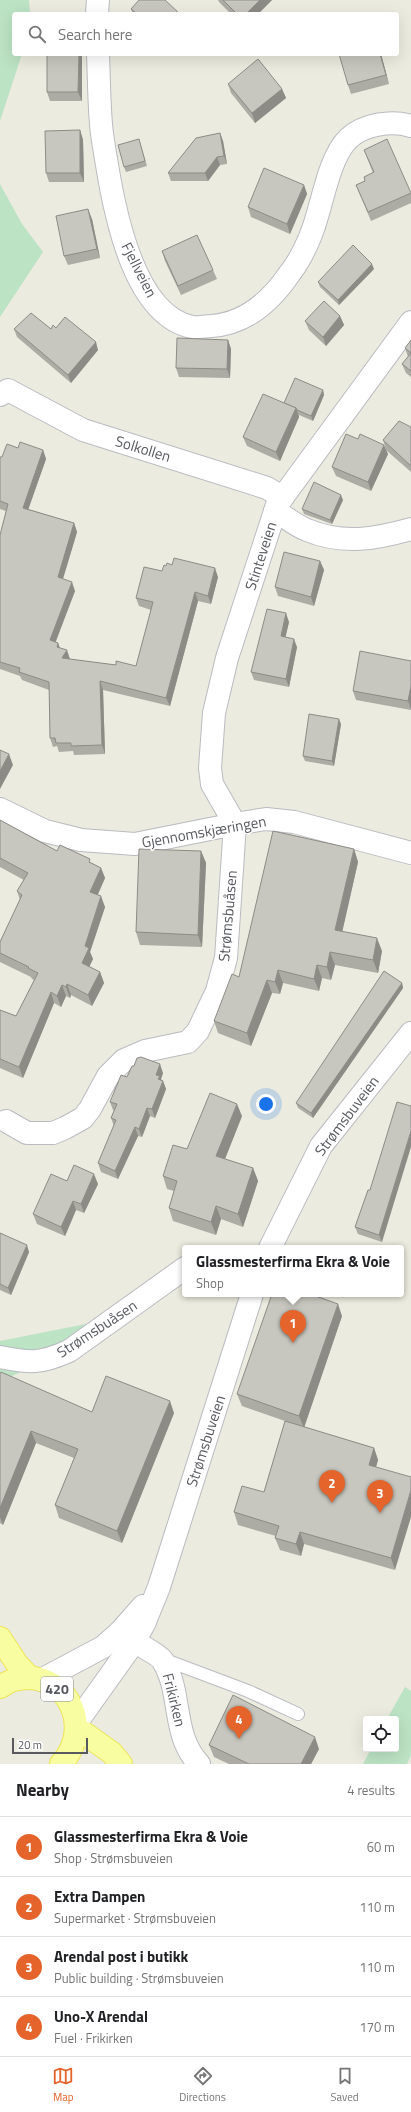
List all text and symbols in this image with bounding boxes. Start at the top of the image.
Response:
search box [12,12,399,56]
icon: search [26,23,48,45]
text: Search here [58,23,132,46]
street label: Fjellveien [116,238,163,301]
street label: Solkollen [113,429,174,468]
street label: Stinteveien [239,519,282,593]
street label: Gjennomskjæringen [140,809,268,854]
street label: Strømsbuåsen [212,869,243,963]
street label: Strømsbuveien [309,1071,384,1161]
your location [256,1094,276,1114]
popup [182,1245,404,1297]
text: Glassmesterfirma Ekra & Voie [196,1250,390,1273]
text: Shop [196,1273,224,1293]
street label: Strømsbuåsen [52,1294,141,1363]
pin: 1 [280,1310,306,1343]
street label: Strømsbuveien [180,1392,231,1490]
pin: 2 [319,1470,345,1503]
pin: 3 [367,1480,393,1513]
street label: Frikirken [157,1671,192,1729]
road number: 420 [41,1677,73,1701]
pin: 4 [226,1706,252,1739]
map controls [363,1716,399,1752]
button: locate [363,1716,399,1752]
scale bar [12,1736,88,1755]
text: 20 m [18,1737,42,1753]
text: Nearby [16,1777,69,1803]
text: 4 results [347,1780,395,1800]
text: Glassmesterfirma Ekra & Voie [54,1825,248,1848]
text: 1 [25,1837,33,1857]
text: 60 m [367,1837,395,1857]
text: Shop · Strømsbuveien [54,1848,173,1868]
text: Extra Dampen [54,1885,145,1908]
text: 2 [25,1897,33,1917]
text: 110 m [359,1897,395,1917]
text: Supermarket · Strømsbuveien [54,1908,216,1928]
text: Arendal post i butikk [54,1945,188,1968]
text: 3 [25,1957,33,1977]
text: 110 m [359,1957,395,1977]
text: Public building · Strømsbuveien [54,1968,224,1988]
text: Uno-X Arendal [54,2005,148,2028]
text: 4 [25,2017,33,2037]
text: 170 m [359,2017,395,2037]
text: Fuel · Frikirken [54,2028,133,2048]
tab: Map [52,2065,74,2105]
tab: Directions [179,2065,226,2105]
tab: Saved [331,2065,359,2105]

